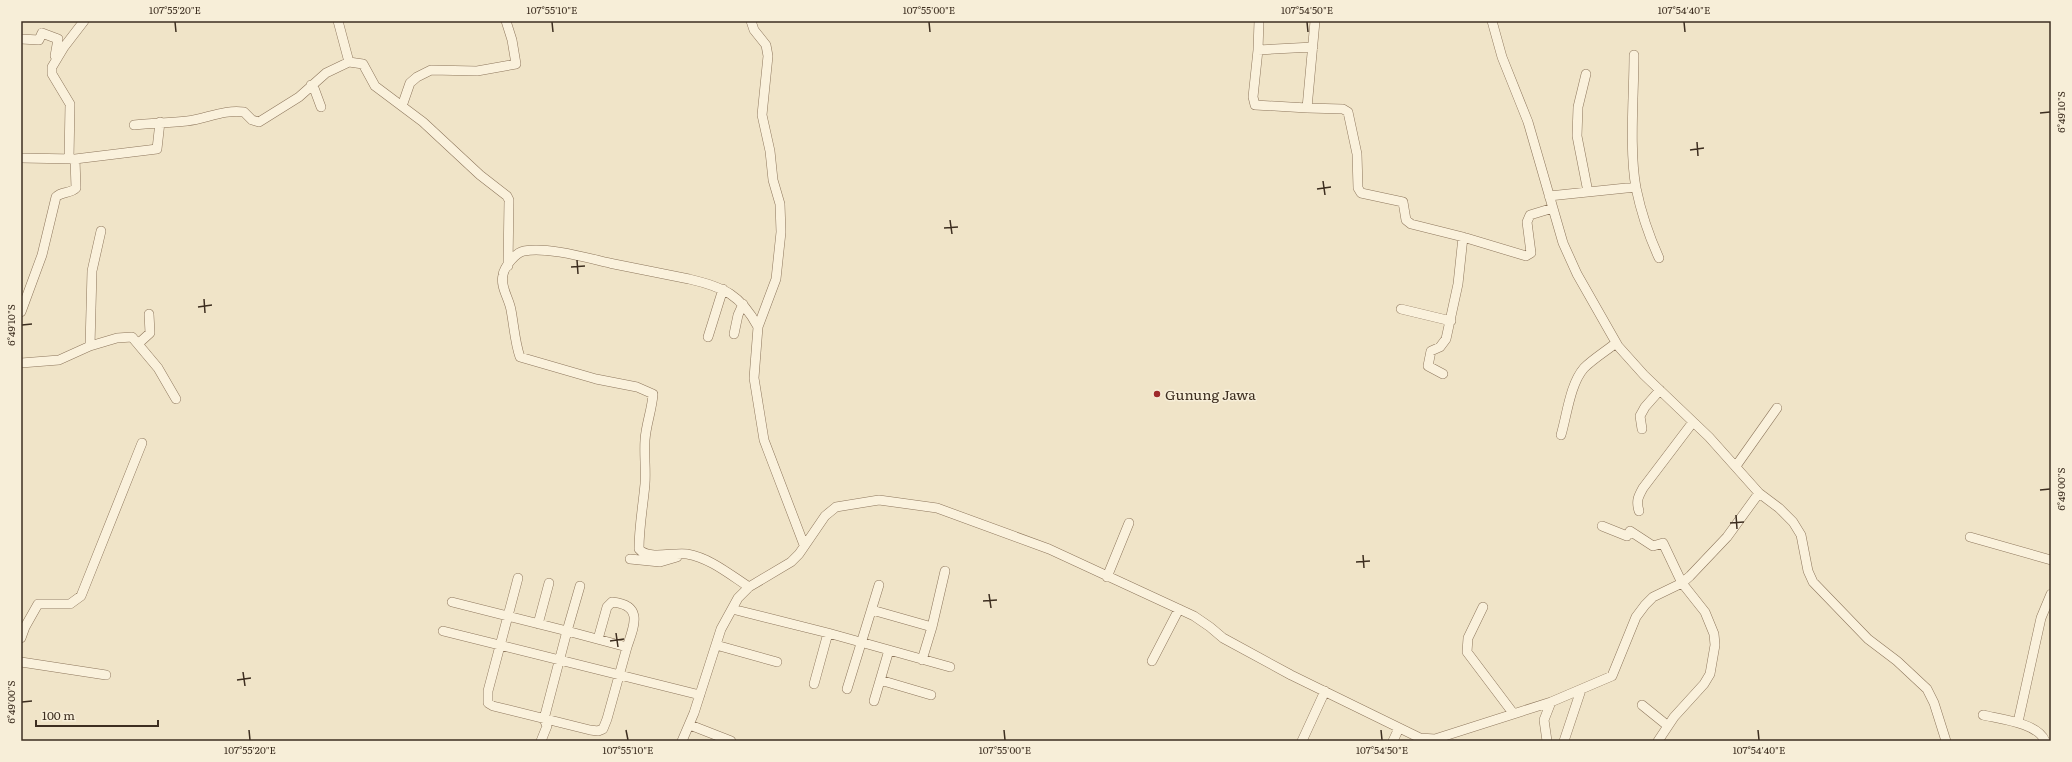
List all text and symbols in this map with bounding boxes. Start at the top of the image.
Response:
text: 107°55'20"E [149,2,201,17]
text: 107°55'10"E [527,2,577,17]
text: 107°55'00"E [903,2,955,17]
text: 107°54'50"E [1281,2,1333,17]
text: 107°54'40"E [1658,2,1710,17]
text: 6°49'10"S [2053,91,2068,133]
text: 6°49'10"S [3,304,18,346]
place label: Gunung Jawa [1165,384,1256,404]
marker: Gunung Jawa [1152,389,1162,399]
text: 6°49'00"S [2053,467,2068,511]
text: 6°49'00"S [3,680,18,724]
scale bar [36,702,158,728]
text: 100 m [42,706,75,724]
text: 107°55'20"E [224,742,276,757]
text: 107°55'10"E [603,742,653,757]
text: 107°55'00"E [979,742,1031,757]
text: 107°54'50"E [1356,742,1408,757]
text: 107°54'40"E [1733,742,1785,757]

